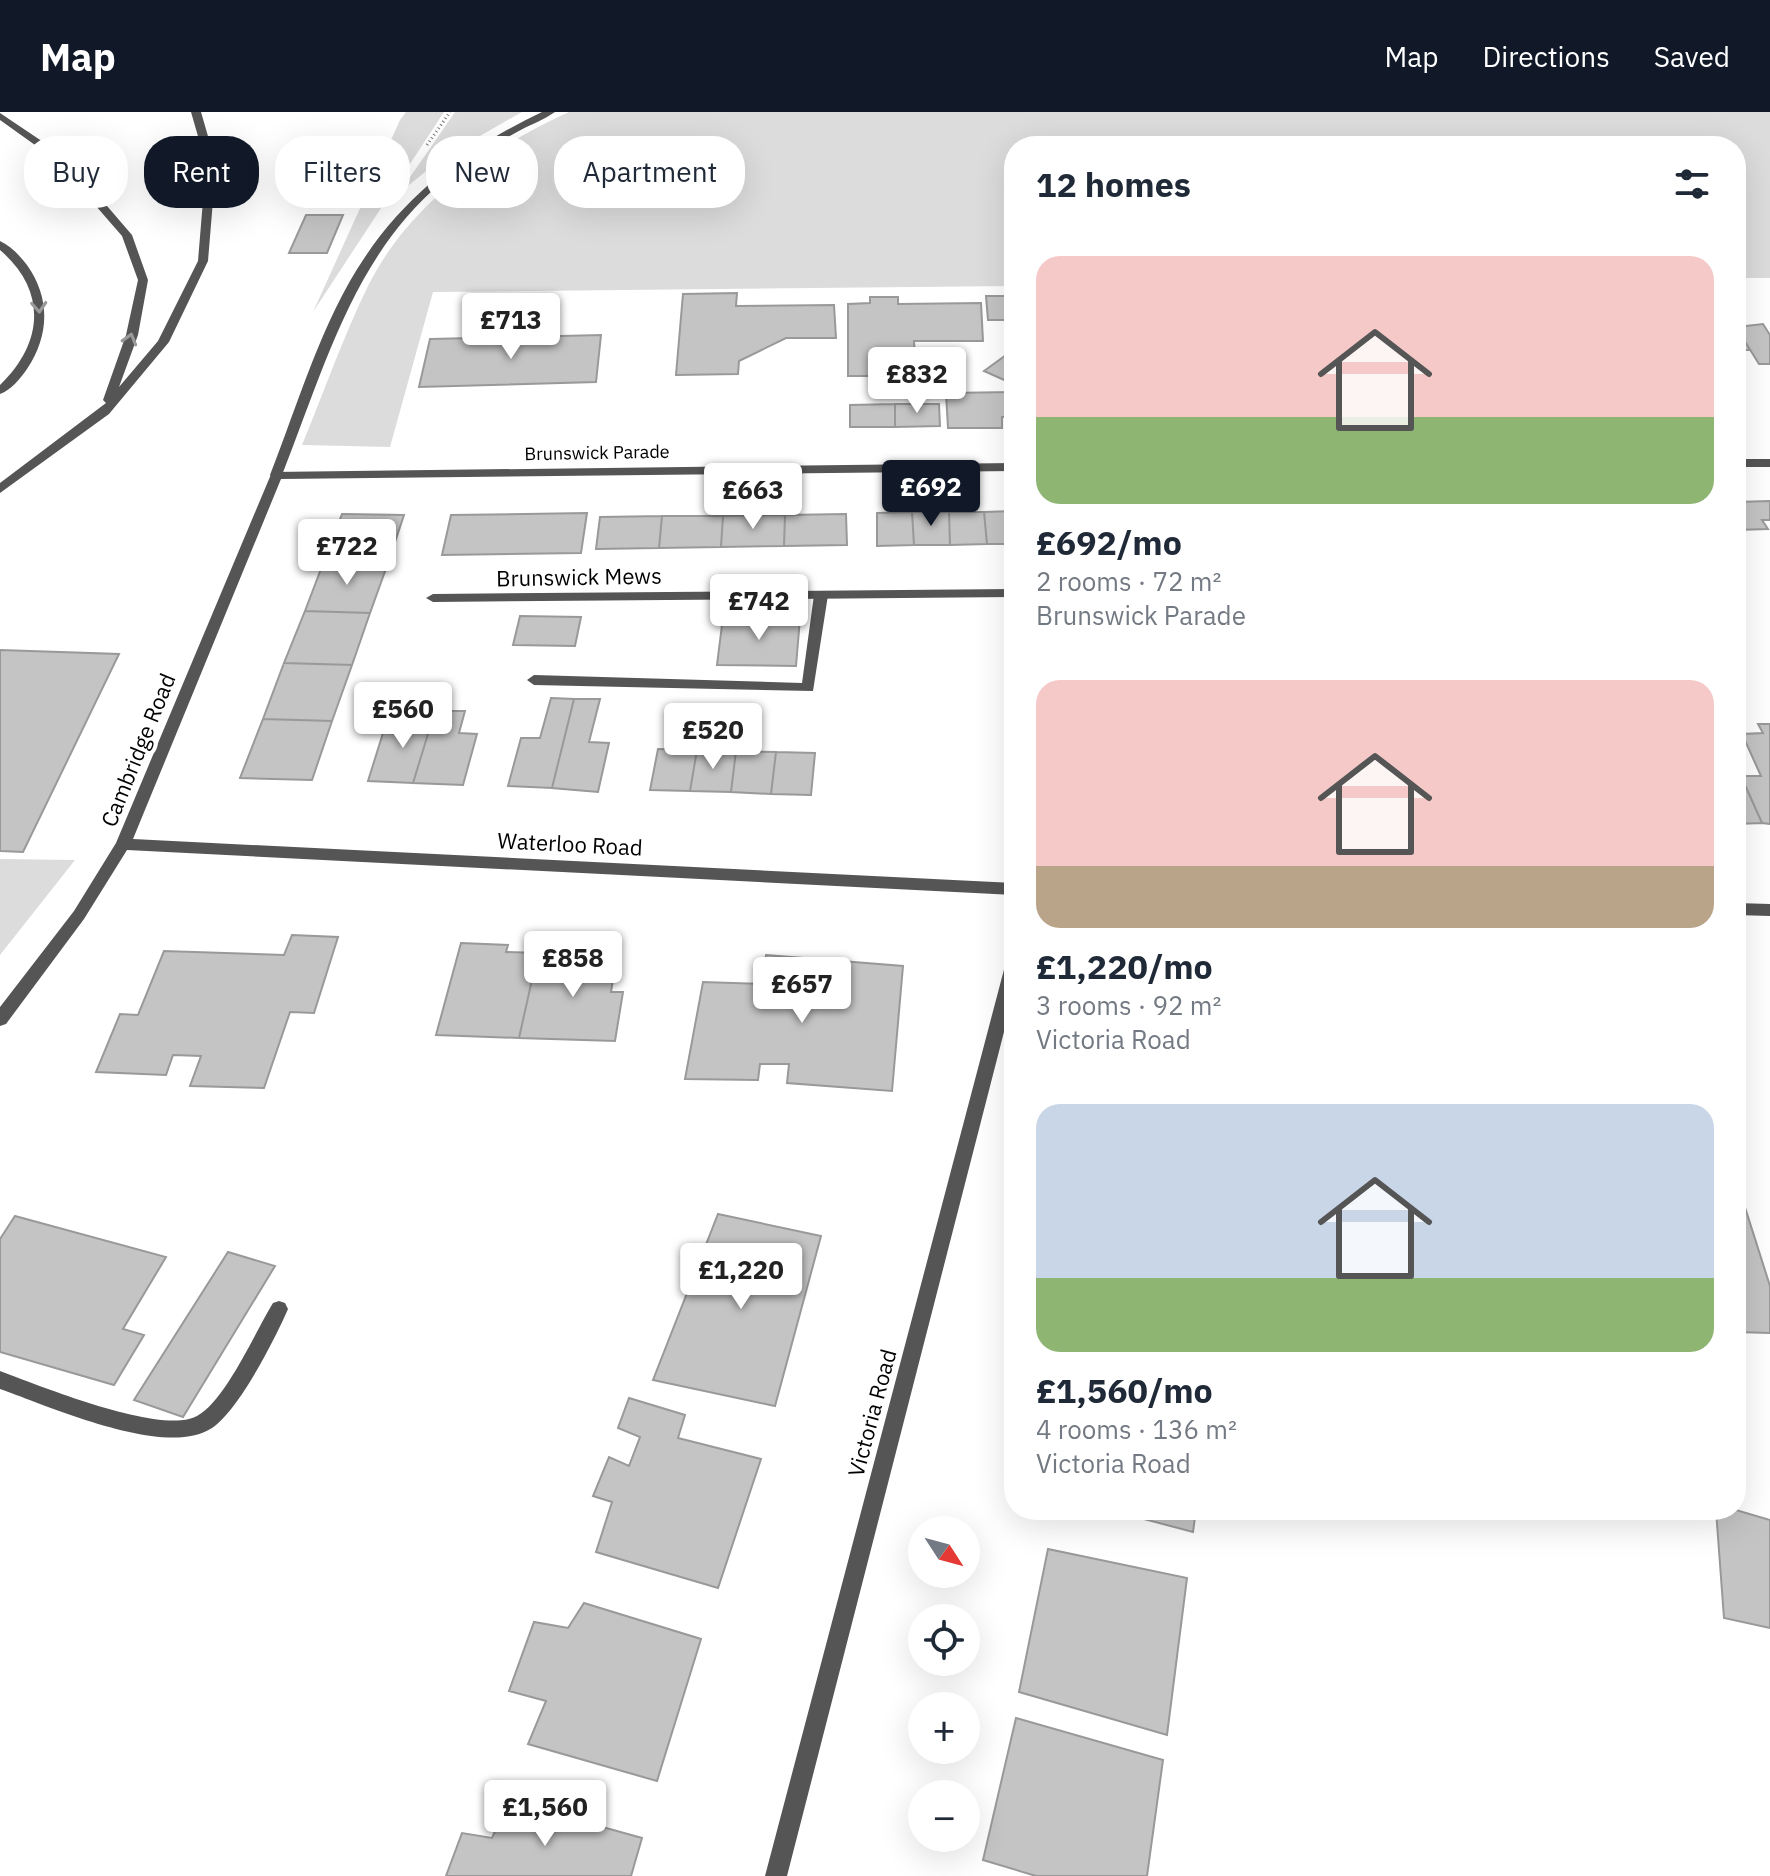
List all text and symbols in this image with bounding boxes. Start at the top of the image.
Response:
text: Map [40,32,116,81]
text: Map [1384,38,1438,75]
text: Directions [1482,38,1610,75]
text: Saved [1654,38,1730,75]
chip: Buy [24,136,128,208]
chip: Rent [144,136,259,208]
chip: Filters [275,136,410,208]
chip: New [426,136,538,208]
chip: Apartment [554,136,745,208]
text: 12 homes [1036,162,1191,206]
icon: filters [1670,162,1714,206]
pin: £713 [464,293,558,361]
one-way arrow [30,301,47,314]
text: £713 [480,302,542,336]
icon: home [1303,308,1447,452]
one-way arrow [121,332,137,346]
pin: £832 [870,347,964,415]
text: £832 [886,356,948,390]
street label: Brunswick Parade [524,440,670,465]
pin: £692 [884,460,978,528]
pin: £663 [706,463,800,531]
text: £692 [900,469,962,503]
text: £663 [722,472,784,506]
pin: £722 [300,519,394,587]
text: £692/mo [1036,520,1182,564]
text: £722 [316,528,378,562]
street label: Brunswick Mews [496,561,662,592]
text: 2 rooms · 72 m² [1036,564,1221,598]
pin: £742 [712,574,806,642]
text: £742 [728,583,790,617]
text: Brunswick Parade [1036,598,1246,632]
street label: Cambridge Road [94,669,182,831]
pin: £560 [356,682,450,750]
text: £560 [372,691,434,725]
pin: £520 [666,703,760,771]
text: £520 [682,712,744,746]
icon: home [1303,732,1447,876]
street label: Waterloo Road [497,825,643,862]
pin: £858 [526,931,620,999]
text: £858 [542,940,604,974]
text: £1,220/mo [1036,944,1213,988]
pin: £657 [755,957,849,1025]
text: £657 [771,966,833,1000]
text: 3 rooms · 92 m² [1036,988,1221,1022]
text: Victoria Road [1036,1022,1191,1056]
icon: home [1303,1156,1447,1300]
pin: £1,220 [676,1243,806,1311]
text: £1,220 [698,1252,784,1286]
street label: Victoria Road [841,1346,902,1480]
text: £1,560/mo [1036,1368,1213,1412]
text: 4 rooms · 136 m² [1036,1412,1237,1446]
text: Victoria Road [1036,1446,1191,1480]
north arrow [908,1516,980,1588]
map controls [908,1516,980,1852]
button: locate [908,1604,980,1676]
button: + [908,1692,980,1764]
pin: £1,560 [480,1780,610,1848]
button: − [908,1780,980,1852]
text: £1,560 [502,1789,588,1823]

